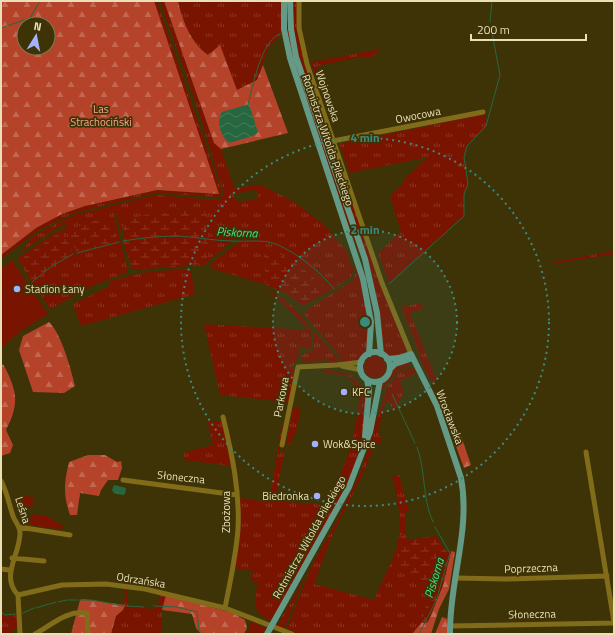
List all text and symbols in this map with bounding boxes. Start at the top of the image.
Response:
north arrow [16,16,56,56]
scale bar [471,16,586,42]
text: N [33,18,43,35]
text: 200 m [477,20,510,39]
street label: Wojnowska [312,68,344,124]
street label: Rotmistrza Witolda Pileckiego [298,72,358,208]
park label: Las Strachociński [70,101,132,130]
street label: Owocowa [394,103,442,127]
text: 4 min [350,128,380,147]
text: 2 min [350,220,380,239]
water label: Piskorna [216,221,259,243]
place label: Stadion Łany [25,281,85,297]
marker: Stadion Łany [12,284,22,294]
centre of rings [358,315,372,329]
street label: Parkowa [269,375,293,418]
place label: KFC [352,384,370,400]
marker: KFC [339,387,349,397]
street label: Wrocławska [432,388,468,447]
place label: Wok&Spice [323,436,376,452]
marker: Wok&Spice [310,439,320,449]
street label: Słoneczna [156,467,206,488]
street label: Rotmistrza Witolda Pileckiego [268,472,350,601]
place label: Biedronka [262,488,309,504]
street label: Zbożowa [218,491,234,533]
marker: Biedronka [312,491,322,501]
street label: Leśna [11,495,35,526]
water label: Piskorna [419,555,449,600]
street label: Poprzeczna [504,559,559,577]
street label: Odrzańska [115,568,167,592]
street label: Słoneczna [508,606,557,622]

